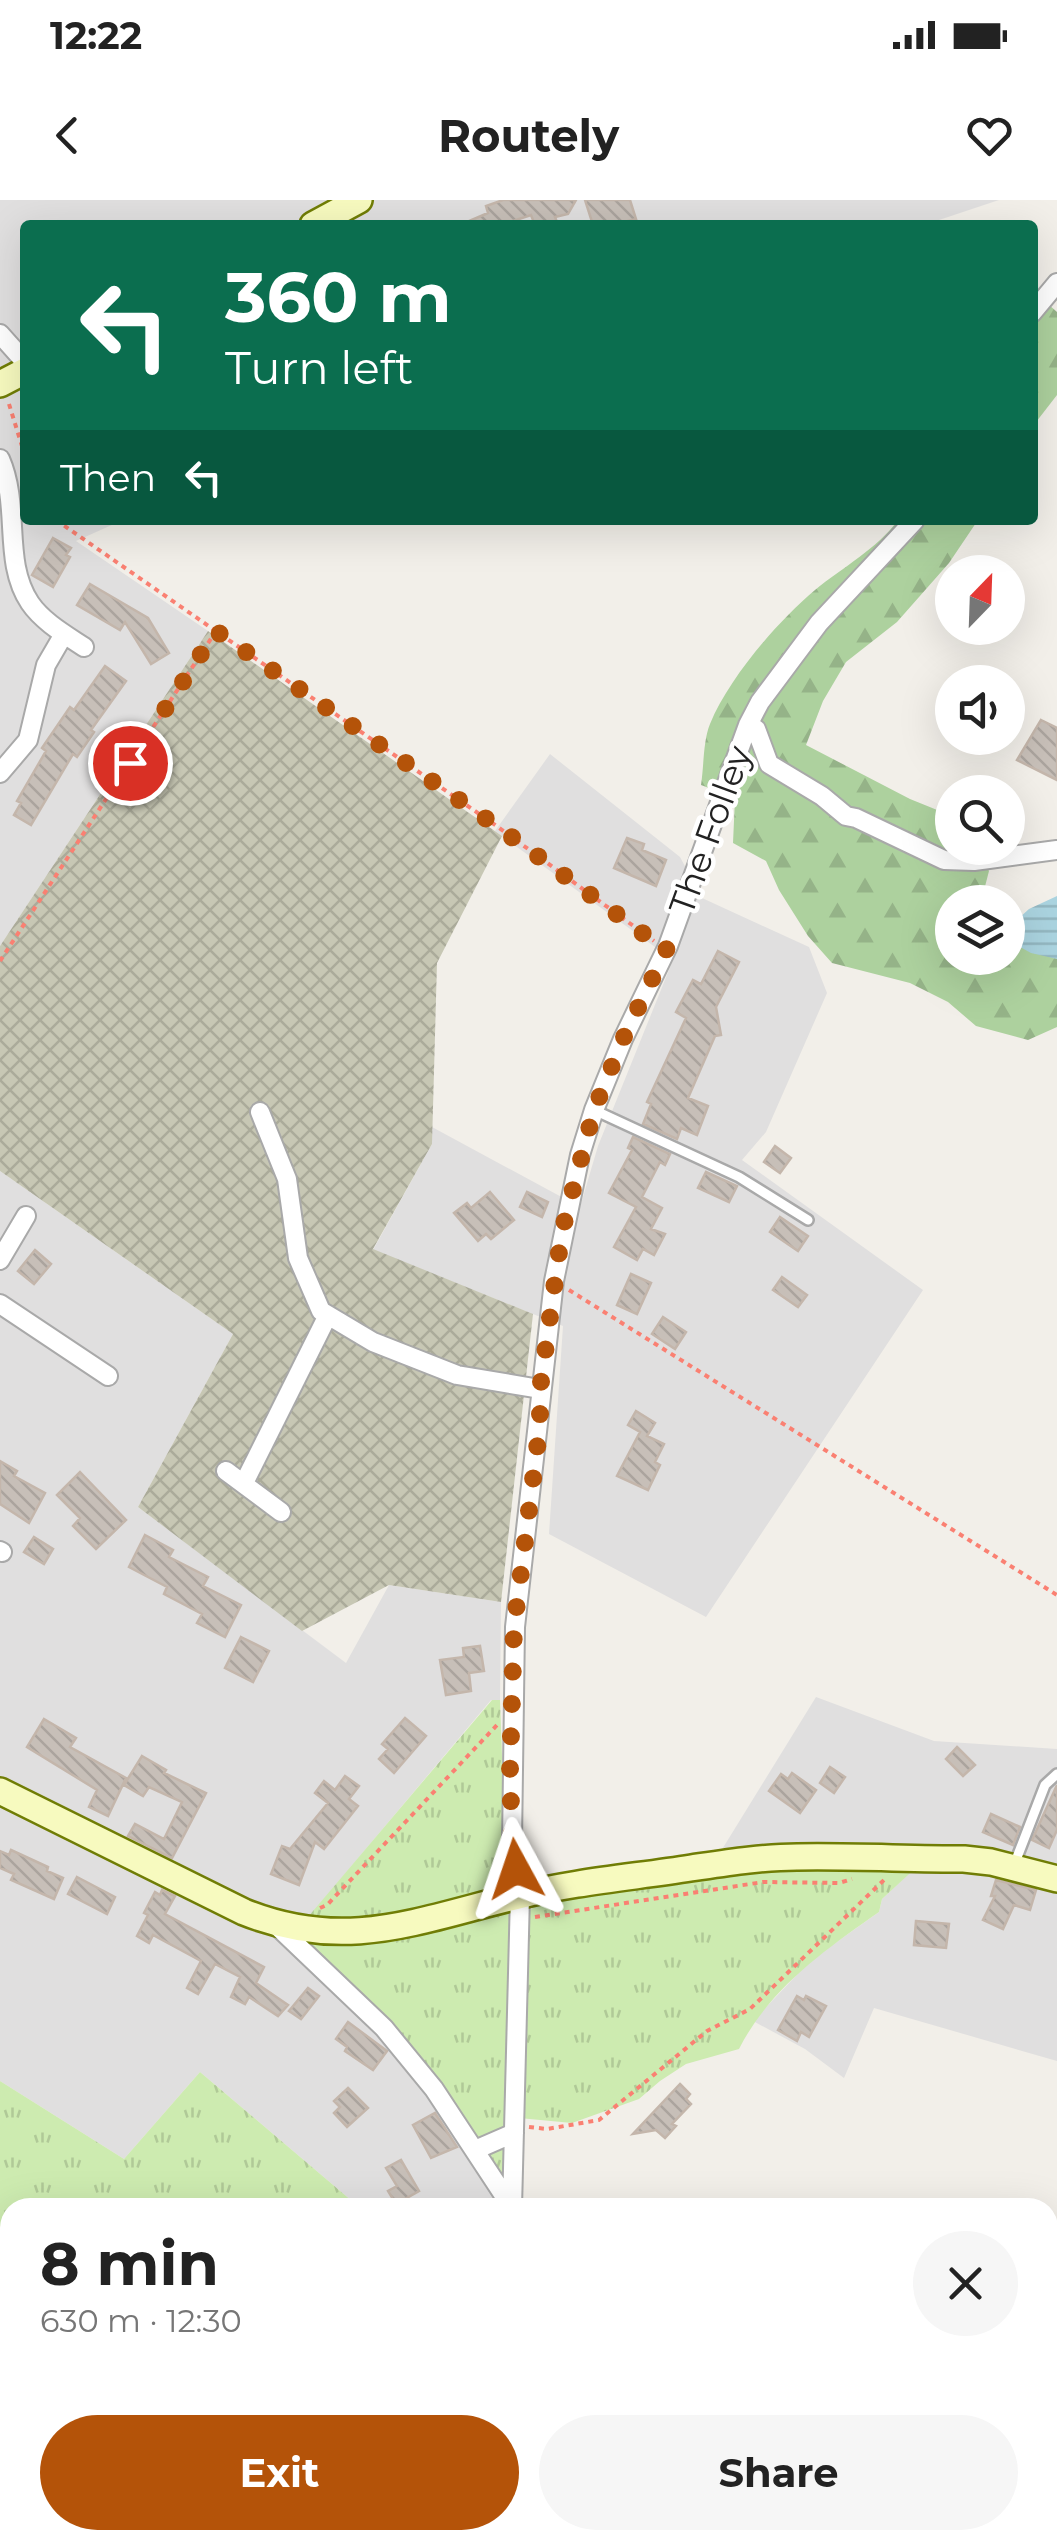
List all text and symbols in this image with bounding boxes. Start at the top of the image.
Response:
text: 12:22 [50,12,142,59]
icon: back [40,108,95,163]
text: Routely [438,108,619,163]
icon: heart [962,108,1017,163]
text: 360 m [225,254,452,340]
icon: left [60,260,190,390]
text: Turn left [225,340,413,395]
icon: left [176,450,231,505]
text: Then [60,454,156,501]
north arrow [935,555,1025,645]
map controls [935,555,1025,975]
button: sound [935,665,1025,755]
pin [88,721,173,806]
icon: arrive [103,736,158,791]
street label: The Folley [660,740,760,920]
button: search [935,775,1025,865]
button: layers [935,885,1025,975]
position arrow [464,1817,568,1921]
text: 8 min [40,2227,219,2300]
button: close [913,2231,1018,2336]
text: 630 m · 12:30 [40,2301,242,2340]
button: Exit [40,2415,519,2530]
button: Share [539,2415,1018,2530]

